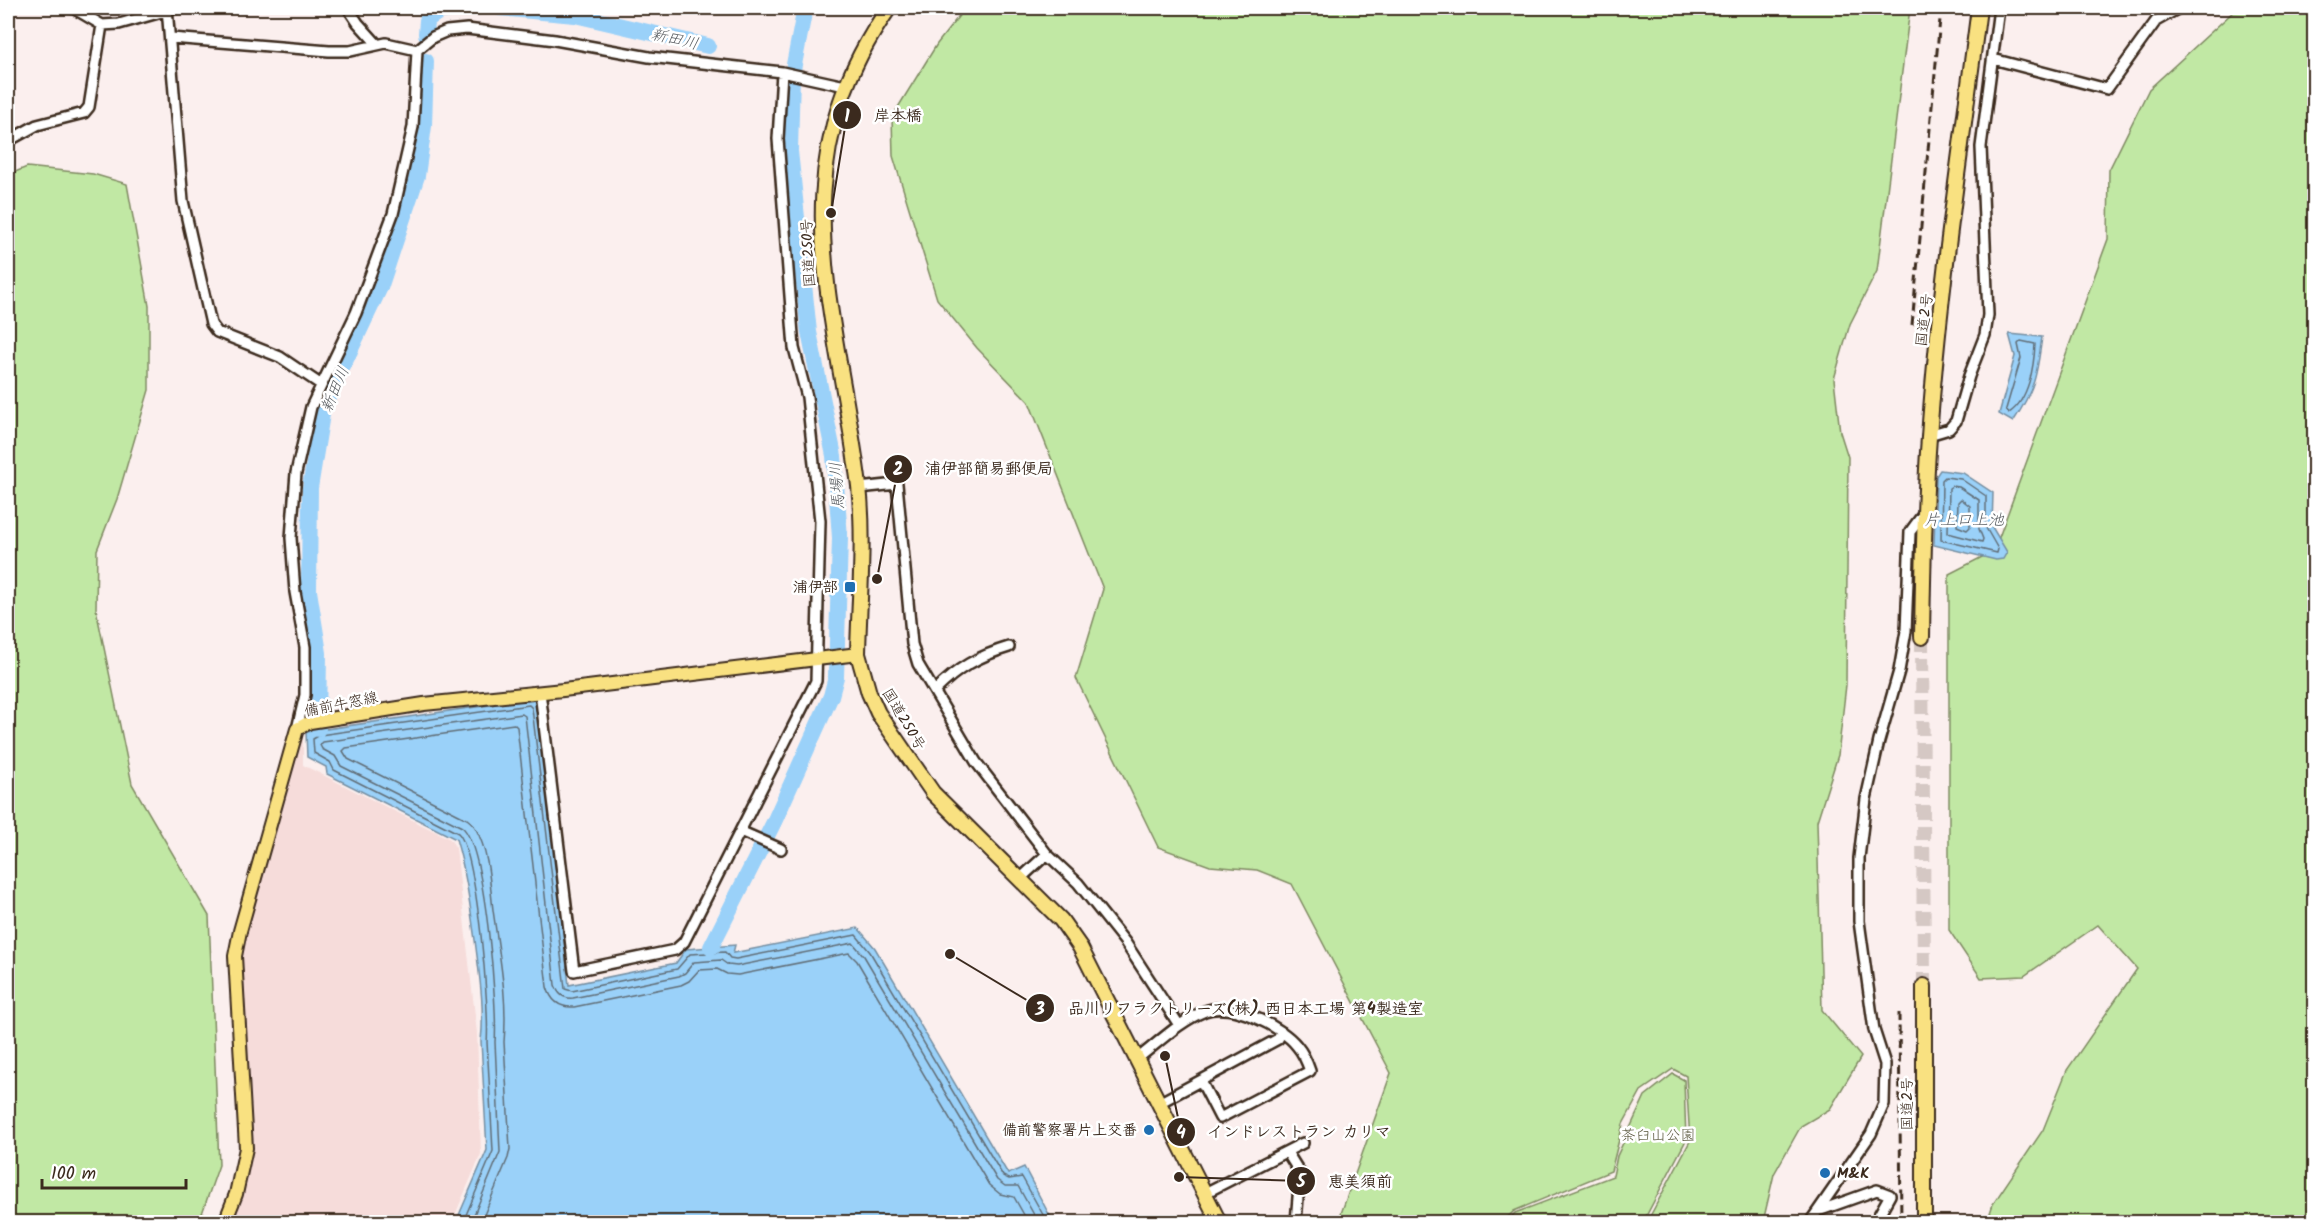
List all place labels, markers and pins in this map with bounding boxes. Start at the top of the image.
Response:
callout: 岸本橋 [832,98,934,132]
callout: 浦伊部簡易郵便局 [883,452,1065,486]
place label: 浦伊部 [793,576,838,600]
marker: 浦伊部 [843,580,857,594]
callout: 品川リフラクトリーズ(株) 西日本工場 第4製造室 [1025,991,1436,1025]
callout: インドレストラン カリマ [1166,1115,1402,1149]
place label: 備前警察署片上交番 [1002,1119,1137,1143]
marker: 備前警察署片上交番 [1142,1123,1156,1137]
place label: M&K [1837,1162,1869,1186]
callout: 恵美須前 [1286,1164,1404,1198]
marker: M&K [1818,1166,1832,1180]

